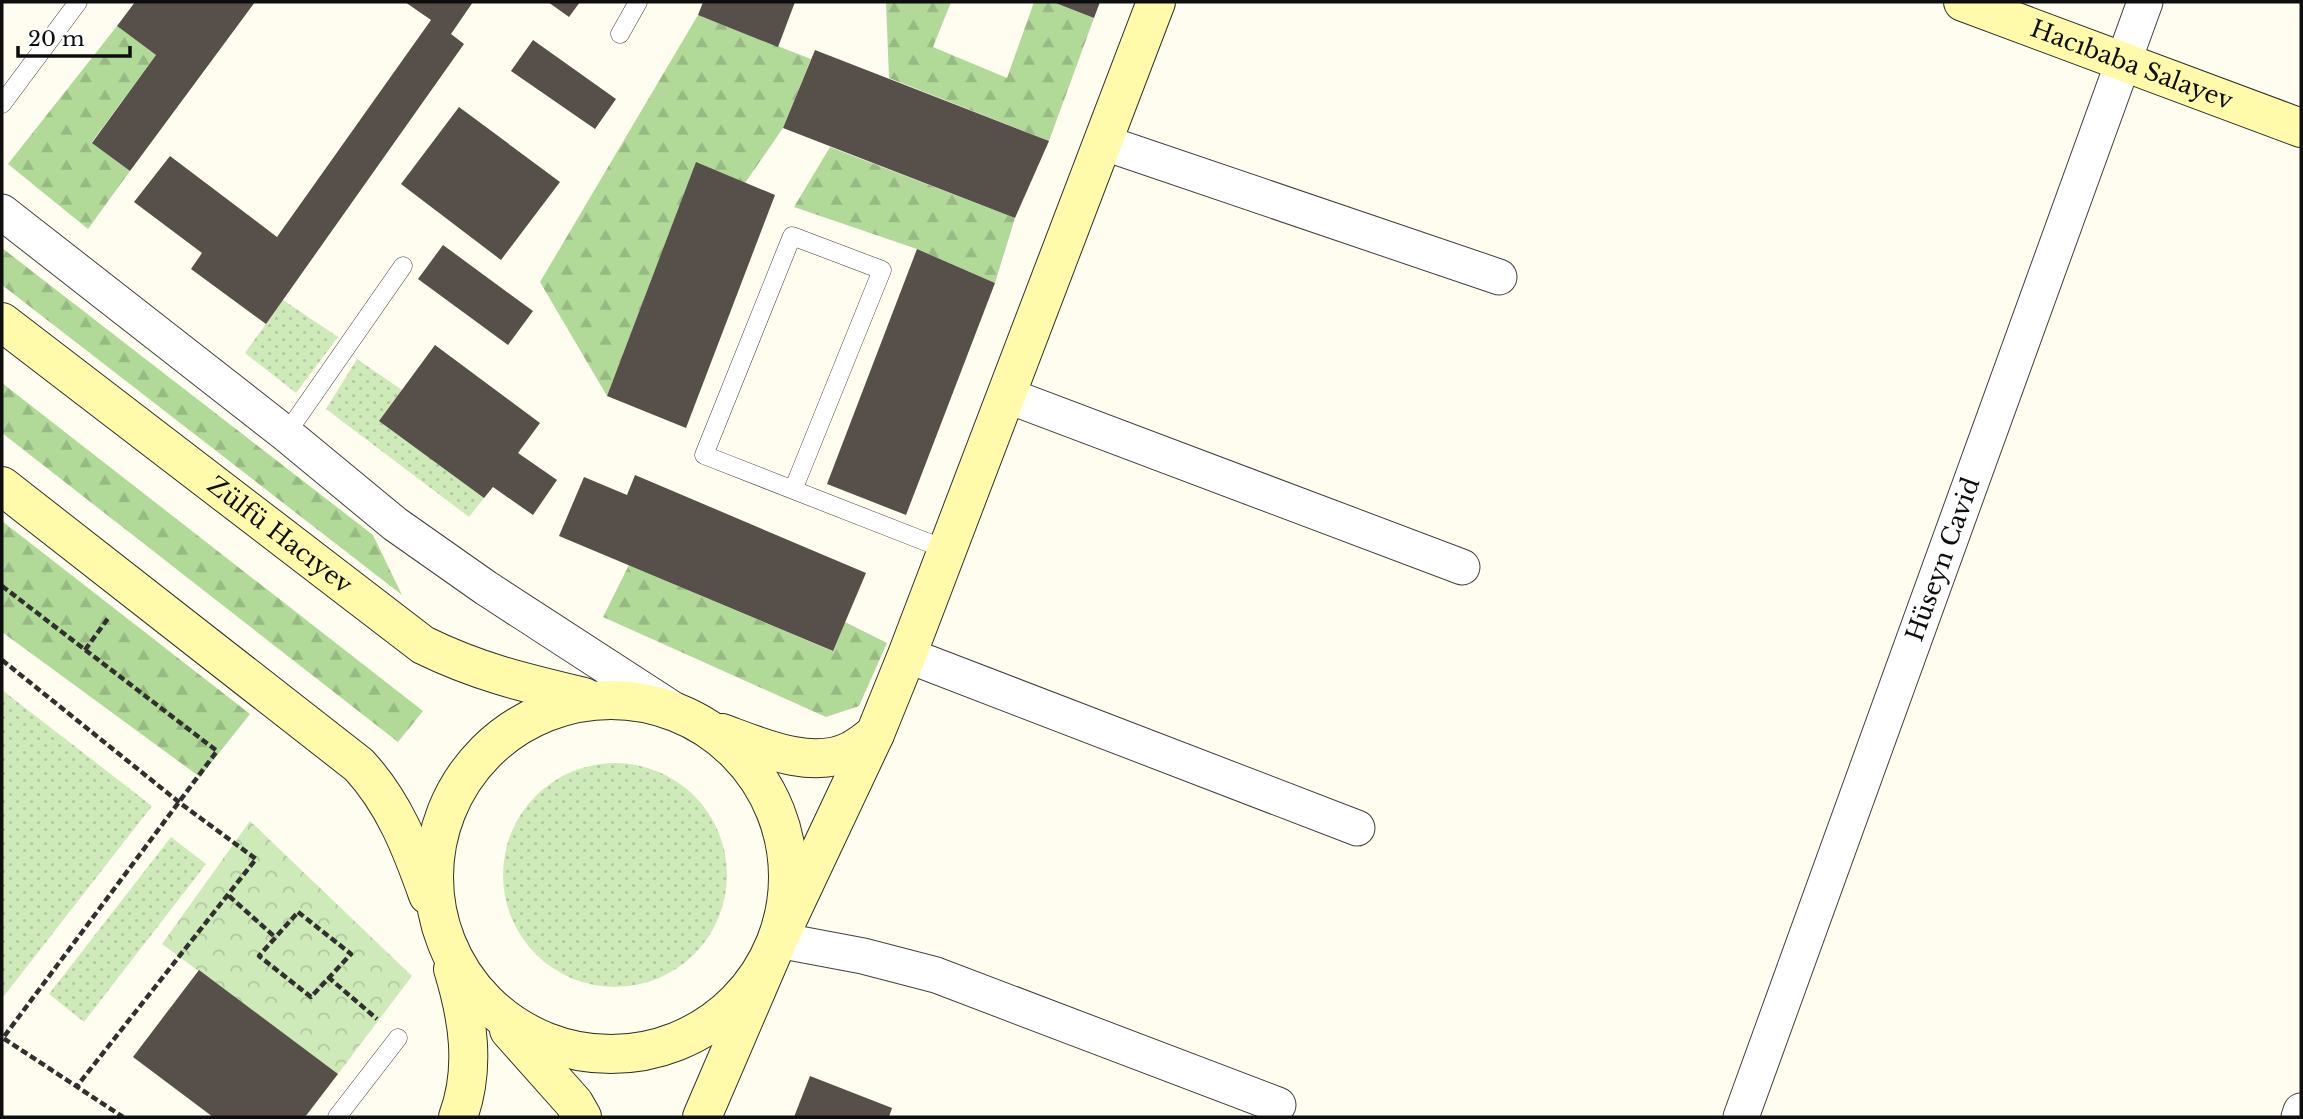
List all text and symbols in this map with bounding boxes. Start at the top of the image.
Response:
scale bar [18,14,130,58]
street label: Hacıbaba Salayev [2027,14,2237,115]
text: 20 m [28,26,85,52]
street label: Zülfü Hacıyev [202,470,358,599]
street label: Hüseyn Cavid [1900,473,1985,645]

